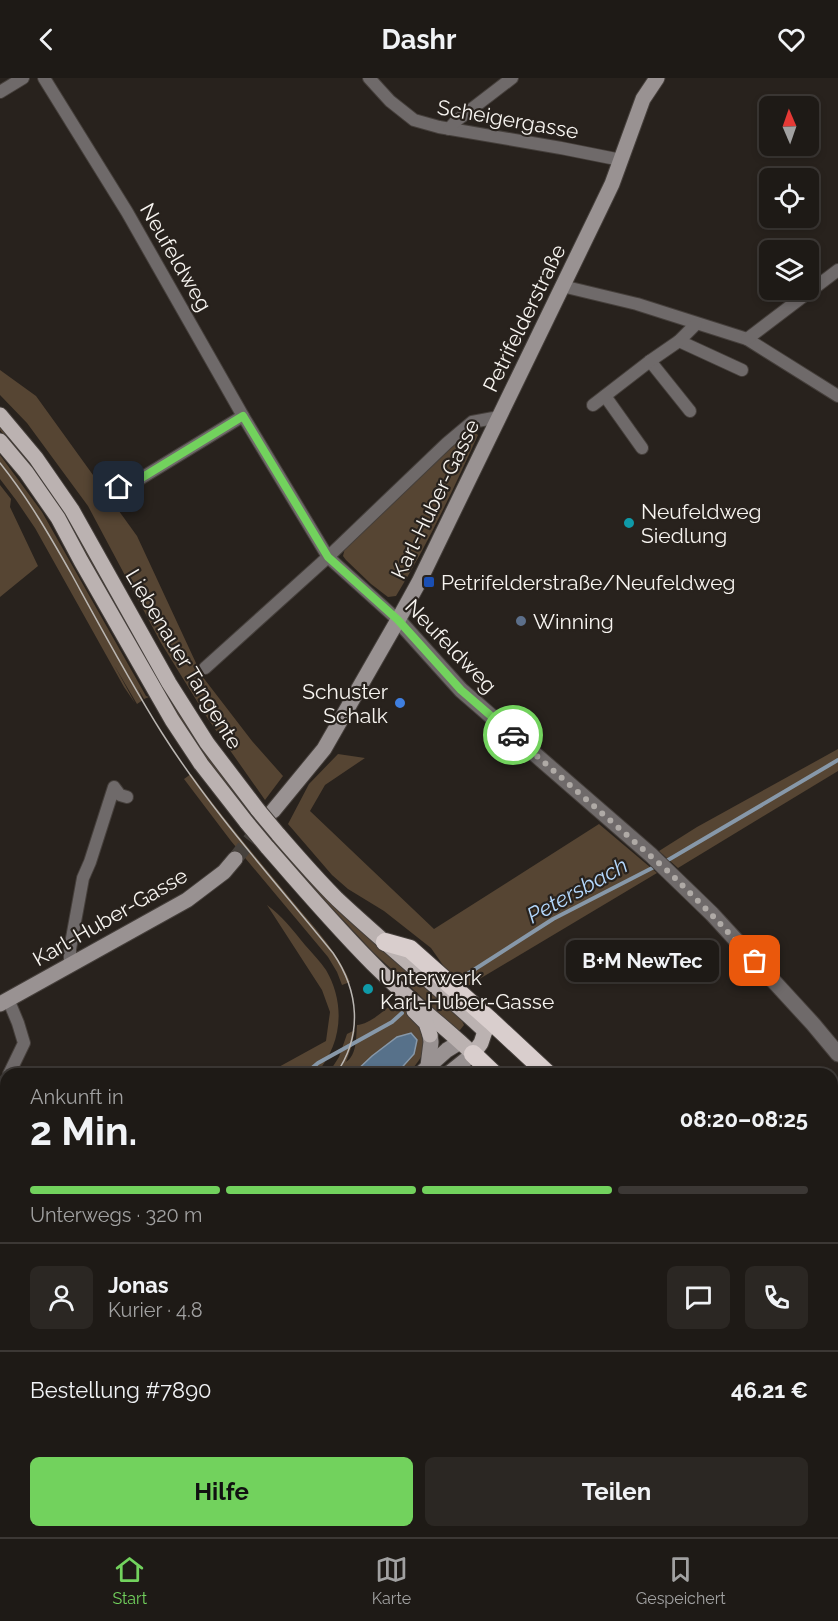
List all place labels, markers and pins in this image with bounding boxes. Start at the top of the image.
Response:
pin [93,461,144,512]
place label: Neufeldweg Siedlung [641,499,762,548]
marker: Neufeldweg Siedlung [622,516,636,530]
place label: Petrifelderstraße/Neufeldweg [441,570,736,595]
marker: Petrifelderstraße/Neufeldweg [422,575,436,589]
place label: Winning [533,609,614,634]
marker: Winning [514,614,528,628]
place label: Schuster Schalk [302,679,389,728]
marker: Schuster Schalk [393,696,407,710]
pin [729,935,780,986]
callout: B+M NewTec [566,940,719,982]
place label: Unterwerk Karl-Huber-Gasse [380,965,554,1014]
marker: Unterwerk Karl-Huber-Gasse [361,982,375,996]

